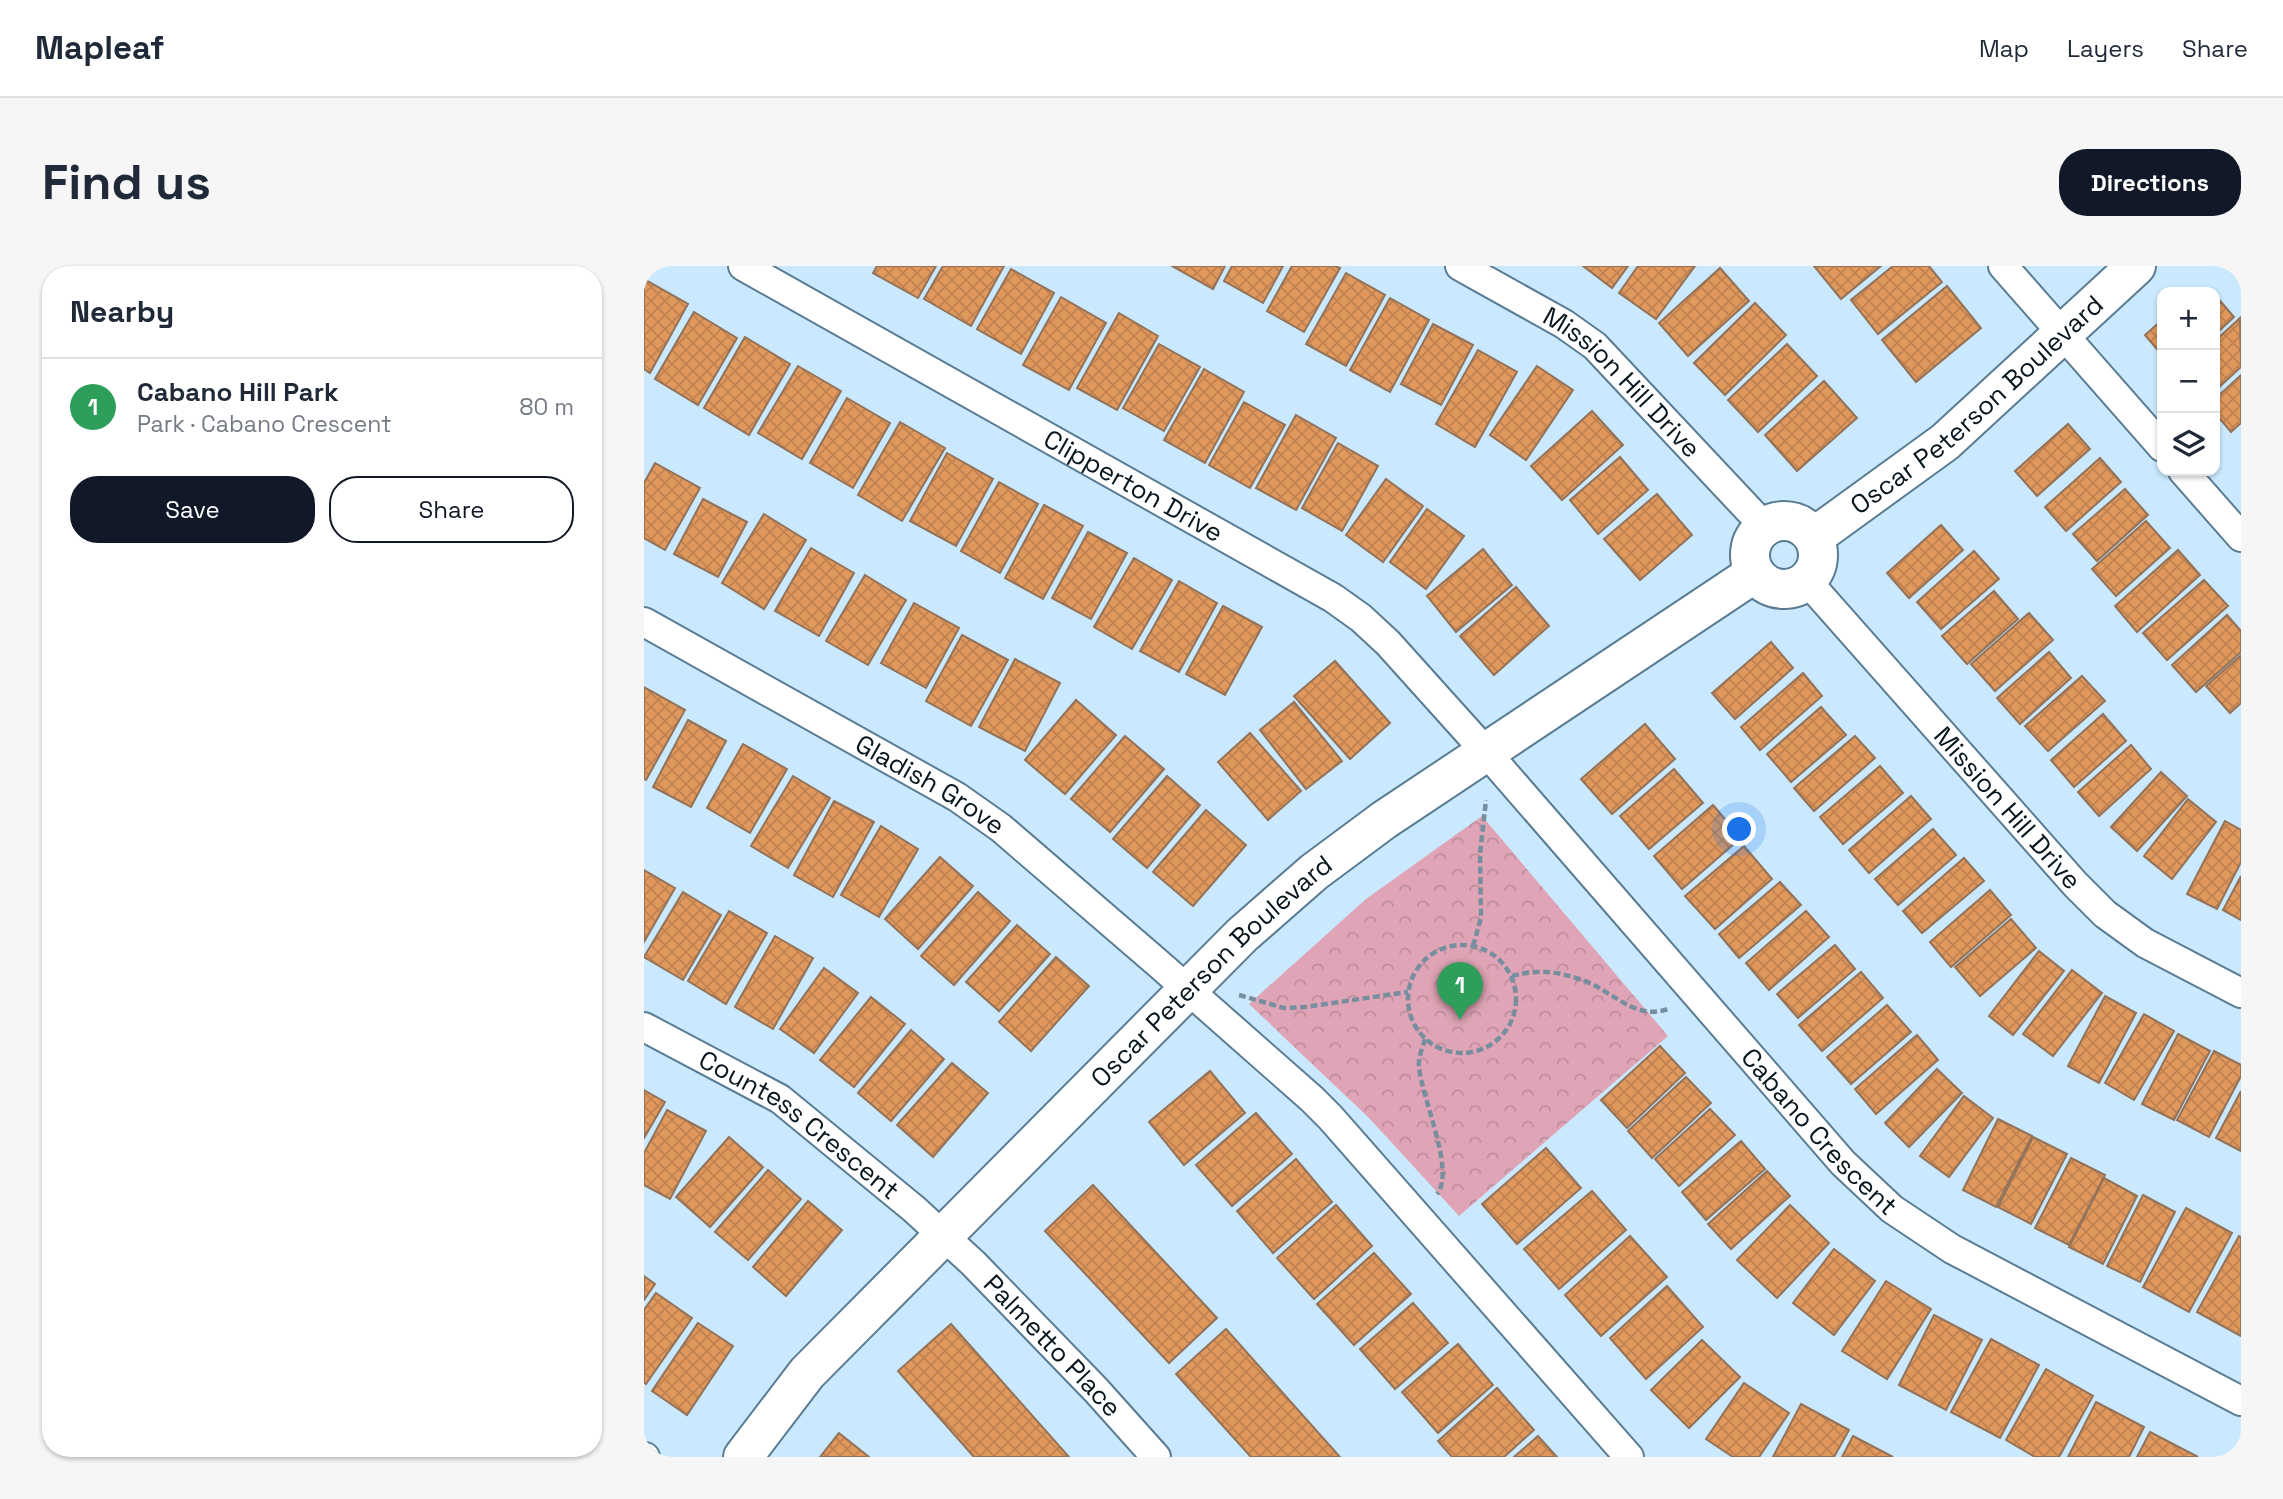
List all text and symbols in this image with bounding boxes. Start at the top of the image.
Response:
text: Mapleaf [35,27,164,69]
text: Map [1979,33,2029,64]
text: Layers [2067,33,2144,64]
text: Share [2182,33,2248,64]
button: Directions [2059,149,2241,216]
text: Find us [42,151,211,213]
map controls [2157,287,2220,476]
button: + [2157,287,2220,350]
street label: Oscar Peterson Boulevard [1844,288,2110,522]
text: Nearby [70,292,174,331]
street label: Mission Hill Drive [1537,299,1708,465]
button: − [2157,350,2220,413]
text: Cabano Hill Park [137,375,339,409]
text: 1 [88,392,98,422]
text: 80 m [519,392,574,422]
text: Park · Cabano Crescent [137,409,392,439]
button: layers [2157,413,2220,476]
street label: Clipperton Drive [1038,422,1229,550]
button: Save [70,476,315,543]
button: Share [329,476,574,543]
street label: Mission Hill Drive [1927,719,2089,897]
street label: Gladish Grove [849,727,1011,842]
your location [1722,812,1756,846]
street label: Oscar Peterson Boulevard [1083,847,1339,1095]
pin: 1 [1437,962,1483,1020]
street label: Cabano Crescent [1734,1041,1905,1222]
street label: Countess Crescent [693,1042,906,1207]
street label: Palmetto Place [976,1267,1129,1424]

